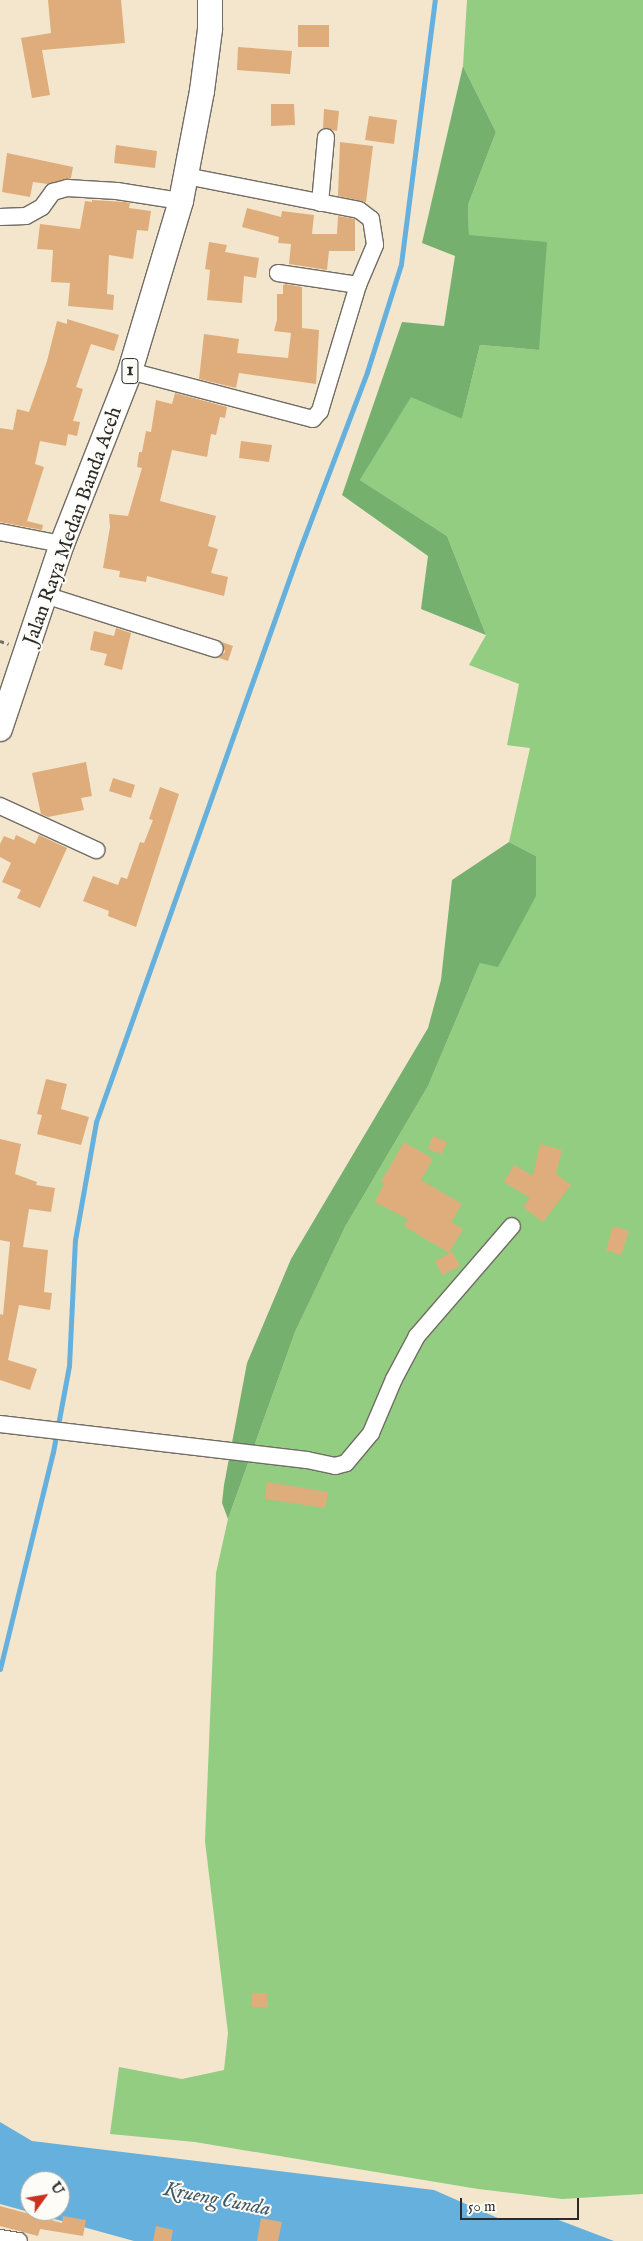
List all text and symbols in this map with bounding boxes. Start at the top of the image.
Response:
road number: 1 [121,354,139,388]
street label: Jalan Raya Medan Banda Aceh [19,404,127,648]
north arrow [20,2171,70,2221]
water label: Krueng Cunda [161,2177,273,2223]
text: U [46,2179,68,2198]
scale bar [463,2188,582,2220]
text: 50 m [468,2197,496,2216]

